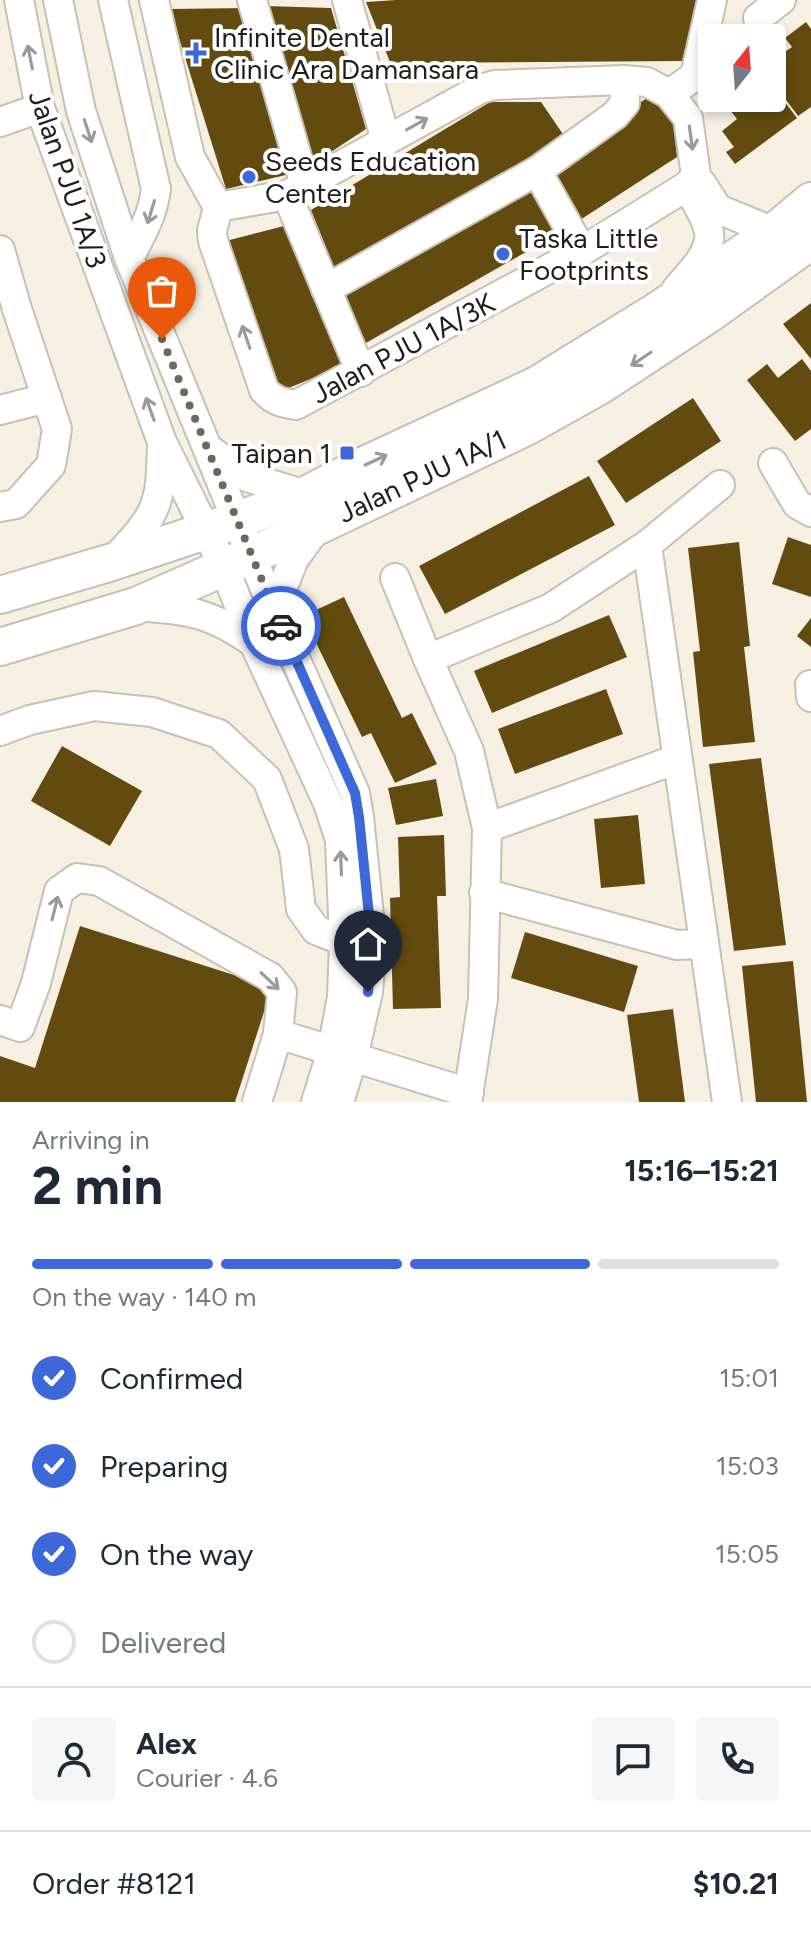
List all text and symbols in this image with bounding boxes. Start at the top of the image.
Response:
place label: Infinite Dental Clinic Ara Damansara [214,20,479,86]
north arrow [698,24,786,112]
map controls [698,24,786,112]
marker: Infinite Dental Clinic Ara Damansara [185,42,207,64]
one-way arrow [22,45,37,71]
street label: Jalan PJU 1A/3 [22,86,114,272]
one-way arrow [405,116,428,132]
one-way arrow [81,118,96,143]
one-way arrow [684,125,699,150]
place label: Seeds Education Center [265,144,476,210]
marker: Seeds Education Center [240,168,258,186]
one-way arrow [143,199,158,225]
place label: Taska Little Footprints [519,221,658,287]
marker: Taska Little Footprints [494,245,512,263]
pin [128,257,196,339]
icon: bag [140,269,184,313]
street label: Jalan PJU 1A/3K [306,285,500,411]
one-way arrow [237,325,252,350]
one-way arrow [630,351,653,367]
one-way arrow [142,397,156,422]
street label: Jalan PJU 1A/1 [332,422,512,530]
place label: Taipan 1 [232,436,331,470]
marker: Taipan 1 [338,444,356,462]
one-way arrow [364,452,388,467]
courier [241,586,321,666]
icon: car [259,604,303,648]
one-way arrow [333,850,348,877]
one-way arrow [48,895,63,921]
pin [334,910,402,992]
icon: home [346,922,390,966]
one-way arrow [259,971,280,990]
text: Arriving in [32,1124,150,1156]
text: 15:16–15:21 [624,1152,779,1189]
text: 2 min [32,1155,163,1217]
text: On the way · 140 m [32,1281,256,1313]
icon: check [32,1356,76,1400]
text: Confirmed [100,1360,243,1397]
text: 15:01 [719,1362,779,1394]
icon: check [32,1444,76,1488]
text: Preparing [100,1448,228,1485]
text: 15:03 [716,1450,779,1482]
icon: check [32,1532,76,1576]
text: On the way [100,1536,253,1573]
text: 15:05 [715,1538,779,1570]
text: Delivered [100,1624,226,1661]
button: person [32,1717,116,1801]
button: chat [591,1717,675,1801]
button: phone [695,1717,779,1801]
text: Alex [136,1725,197,1762]
text: Courier · 4.6 [136,1762,278,1794]
text: Order #8121 [32,1865,196,1902]
text: $10.21 [693,1865,779,1902]

